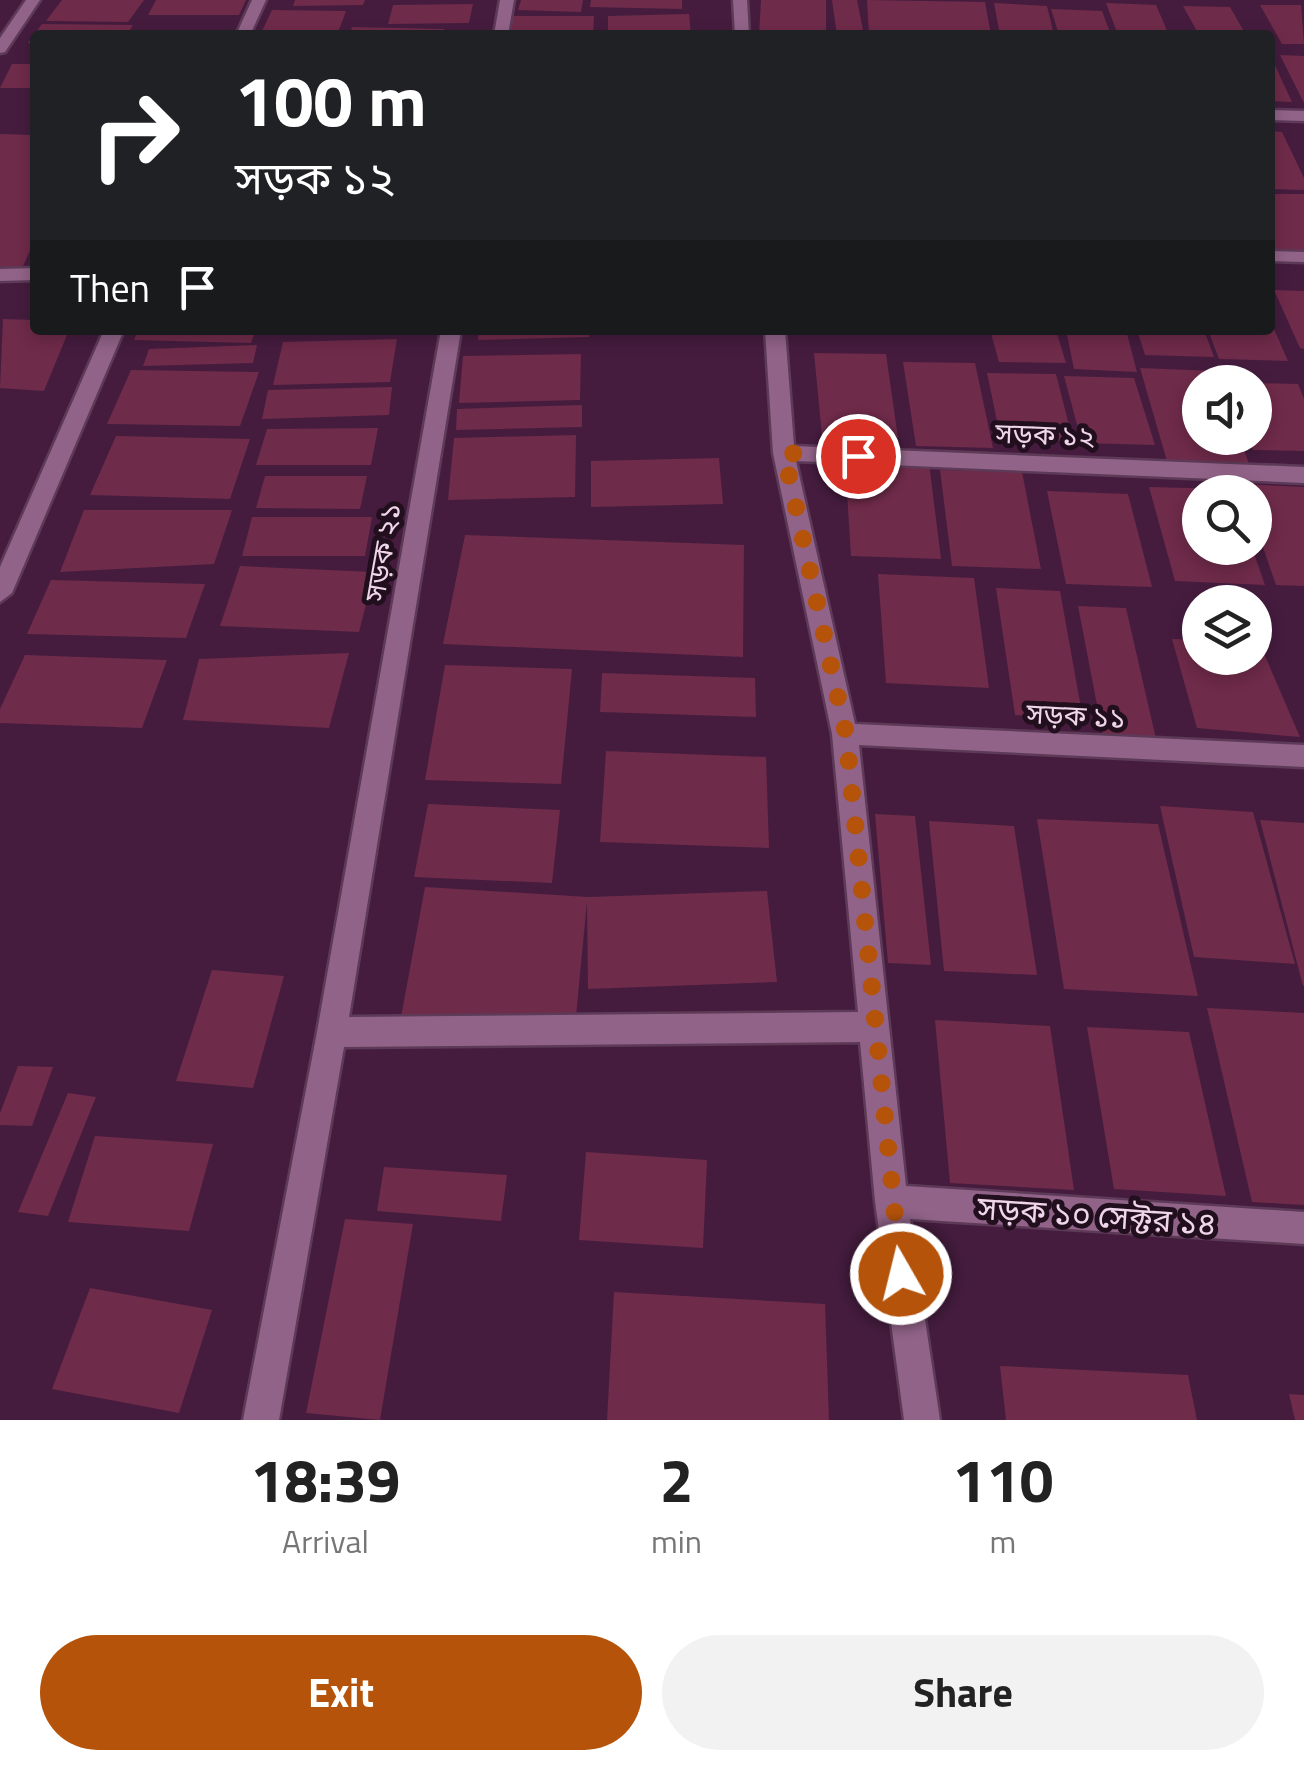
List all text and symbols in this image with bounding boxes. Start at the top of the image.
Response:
text: 100 m [235,47,427,153]
icon: right [70,70,200,200]
text: সড়ক ১২ [235,143,395,211]
text: Then [70,259,150,317]
icon: arrive [170,260,225,315]
map controls [1182,365,1272,675]
button: sound [1182,365,1272,455]
street label: সড়ক ১২ [994,411,1096,457]
pin [816,414,901,499]
icon: arrive [831,429,886,484]
button: search [1182,475,1272,565]
street label: সড়ক ২১ [352,499,412,606]
button: layers [1182,585,1272,675]
street label: সড়ক ১১ [1024,691,1127,739]
street label: সড়ক ১০ সেক্টর ১৪ [975,1183,1218,1247]
position arrow [849,1222,953,1326]
text: 18:39 [251,1434,400,1525]
text: 2 [660,1434,693,1525]
text: 110 [953,1434,1053,1525]
text: Arrival [282,1517,369,1565]
text: min [651,1517,702,1565]
text: m [990,1517,1016,1565]
button: Exit [40,1635,642,1750]
button: Share [662,1635,1264,1750]

